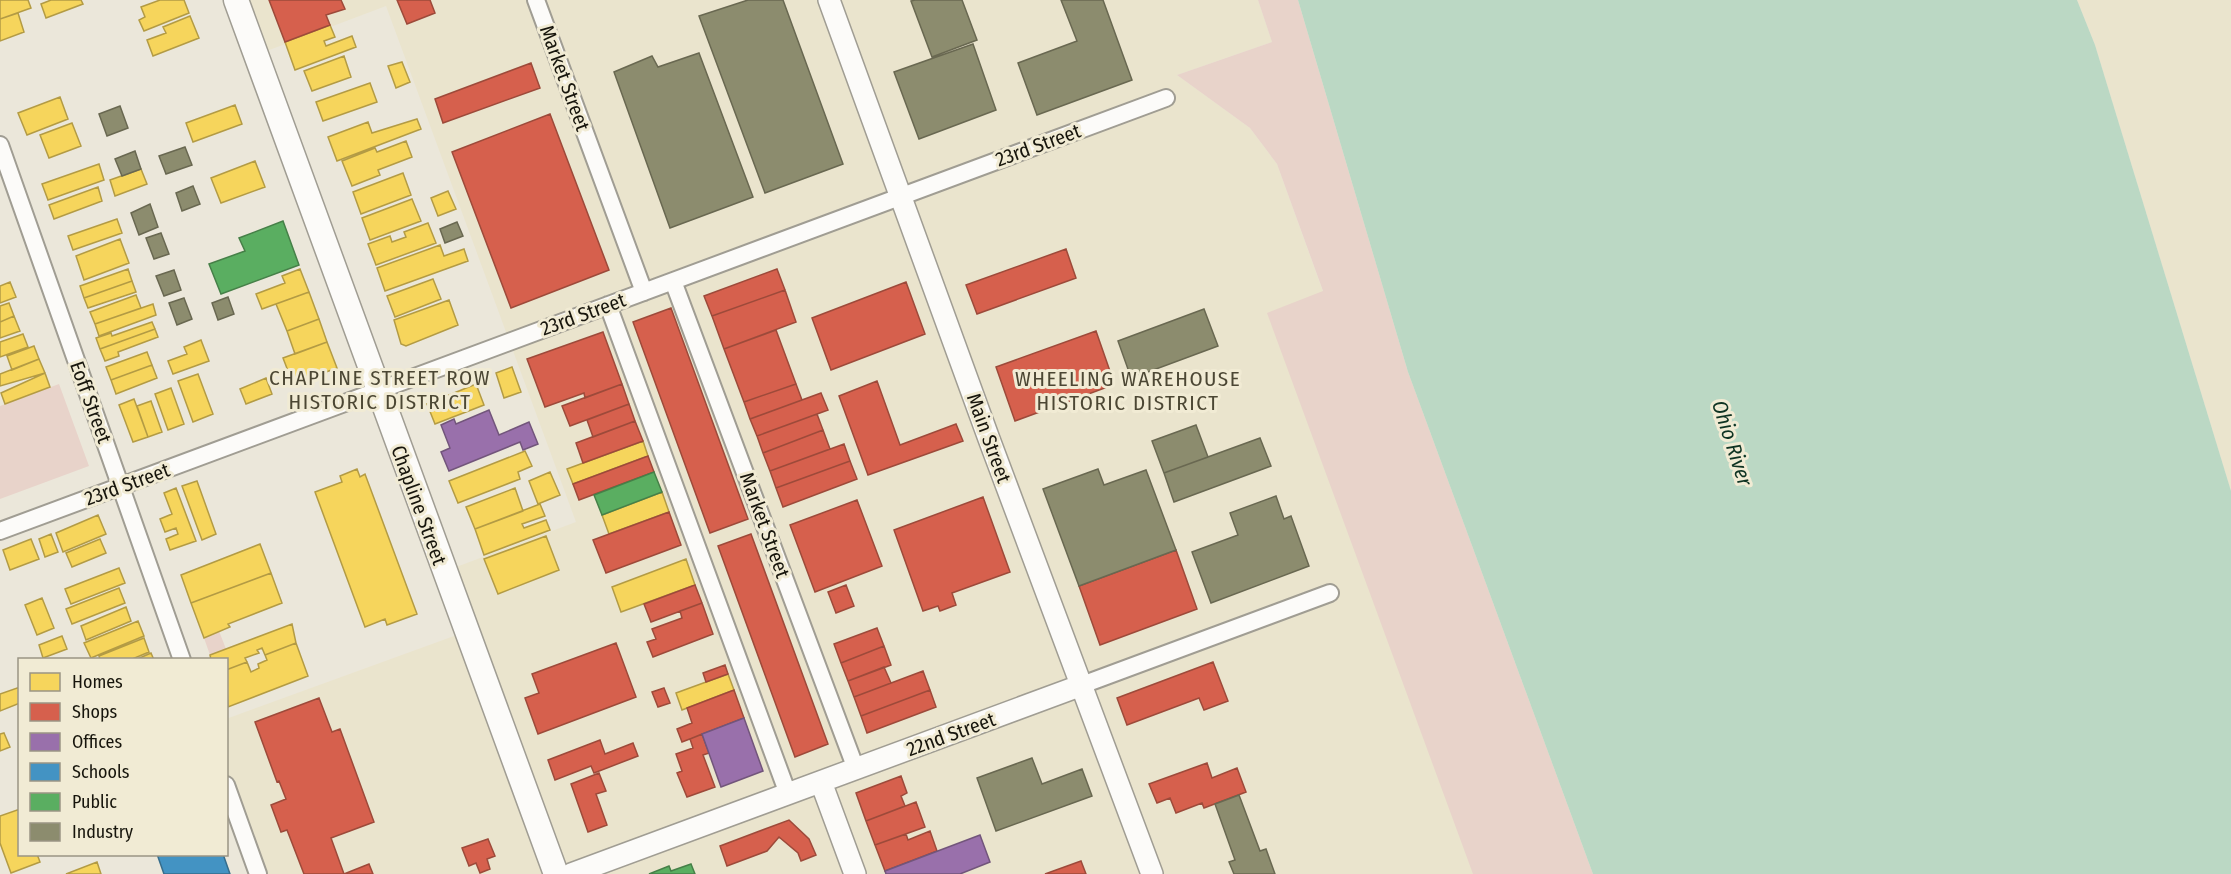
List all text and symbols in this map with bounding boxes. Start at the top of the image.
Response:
street label: Market Street [535,22,595,134]
street label: 23rd Street [992,118,1084,171]
street label: 23rd Street [537,287,629,340]
street label: Eoff Street [65,358,117,447]
district label: CHAPLINE STREET ROW HISTORIC DISTRICT [269,365,491,415]
district label: WHEELING WAREHOUSE HISTORIC DISTRICT [1015,366,1241,416]
street label: Main Street [962,390,1016,486]
water label: Ohio River [1706,397,1758,490]
street label: Chapline Street [386,442,452,569]
street label: 23rd Street [81,457,173,510]
street label: Market Street [735,469,795,581]
legend [18,658,228,856]
text: Homes [72,671,123,693]
text: Shops [72,701,117,723]
street label: 22nd Street [903,707,999,761]
text: Offices [72,731,122,753]
text: Schools [72,761,130,783]
text: Public [72,791,117,813]
text: Industry [72,821,133,843]

